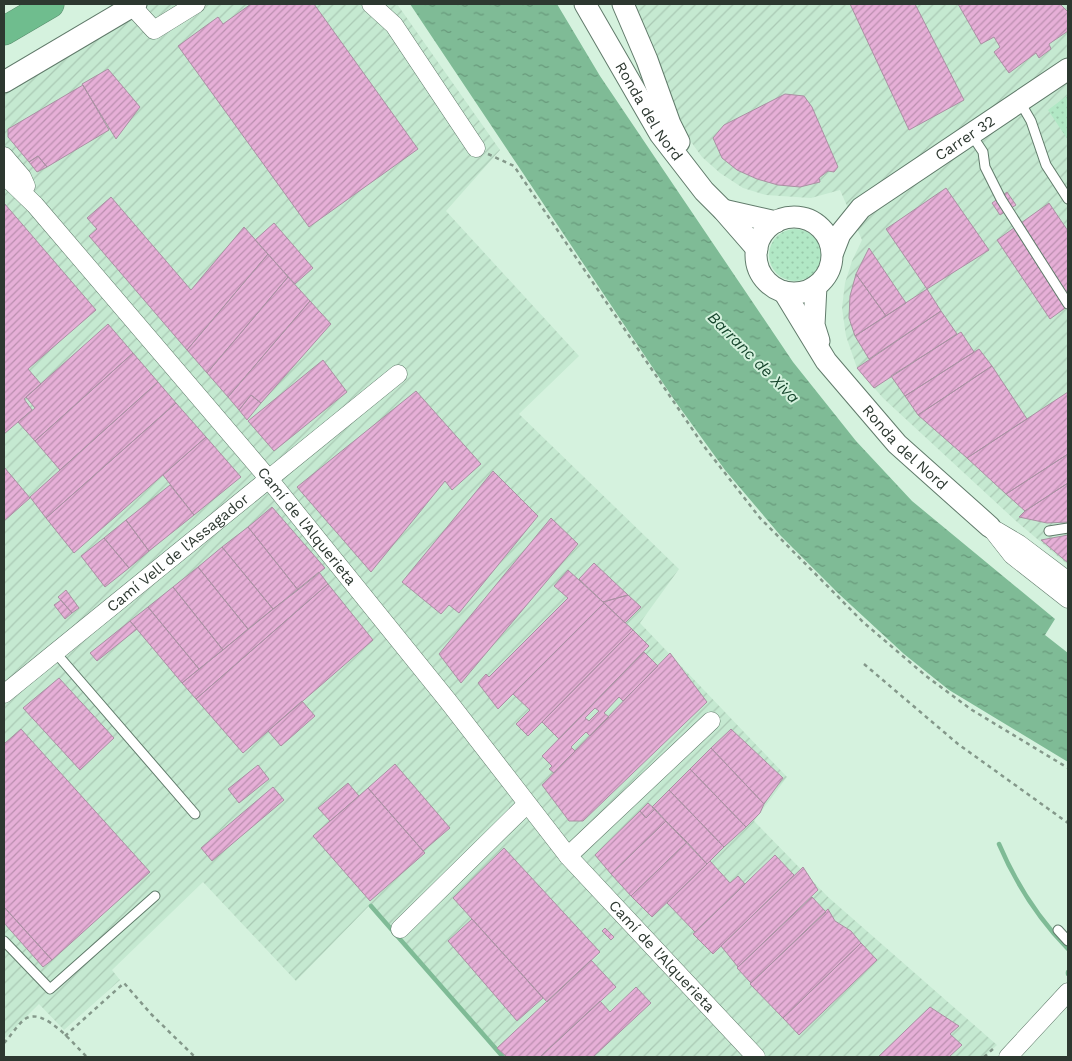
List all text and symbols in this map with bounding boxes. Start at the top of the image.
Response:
street label: Ronda del Nord [611,59,686,164]
street label: Carrer 32 [932,112,998,165]
water label: Barranc de Xiva [704,308,803,407]
street label: Ronda del Nord [859,401,951,494]
street label: Camí de l'Alquerieta [254,463,360,589]
street label: Camí Vell de l'Assagador [103,490,253,616]
street label: Camí de l'Alquerieta [605,897,719,1016]

